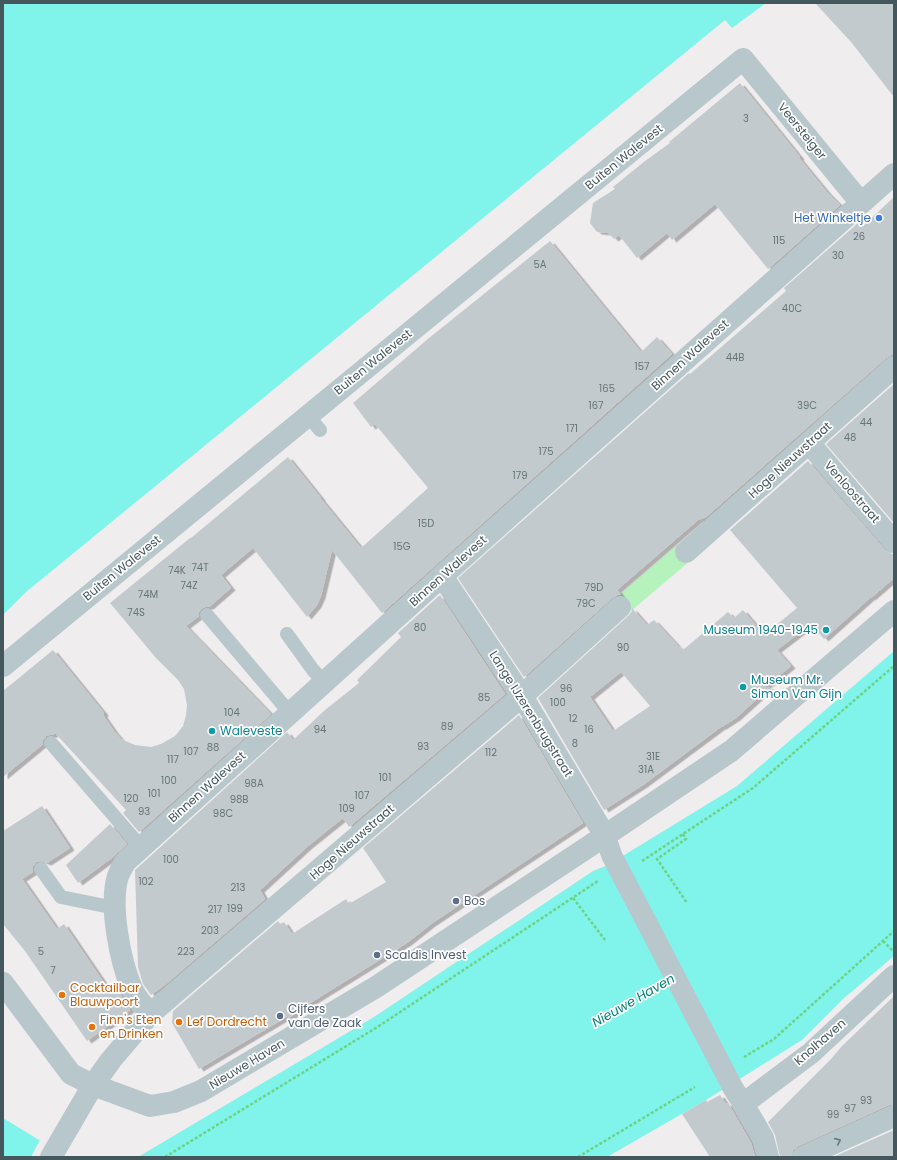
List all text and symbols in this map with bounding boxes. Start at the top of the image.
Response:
street label: Veersteiger [774,99,831,163]
house number: 3 [743,111,749,126]
street label: Buiten Walevest [581,120,666,193]
place label: Het Winkeltje [794,209,871,226]
marker: Het Winkeltje [874,213,884,223]
house number: 26 [853,229,865,244]
house number: 115 [773,233,785,248]
house number: 30 [832,248,844,263]
house number: 5A [533,257,547,272]
house number: 40C [782,301,802,316]
street label: Binnen Walevest [647,315,732,394]
street label: Buiten Walevest [330,325,415,398]
house number: 44B [726,350,744,365]
house number: 157 [635,359,650,374]
house number: 165 [599,381,615,396]
house number: 167 [588,398,604,413]
house number: 39C [797,398,817,413]
house number: 44 [860,415,872,430]
street label: Hoge Nieuwstraat [744,418,835,502]
house number: 171 [566,421,578,436]
house number: 48 [844,430,856,445]
house number: 175 [539,444,553,459]
street label: Venloostraat [821,457,884,526]
house number: 179 [513,468,527,483]
house number: 15D [418,516,434,531]
street label: Buiten Walevest [79,531,164,604]
street label: Binnen Walevest [405,531,490,610]
house number: 15G [393,539,411,554]
house number: 74T [191,560,209,575]
house number: 74K [168,563,186,578]
house number: 74Z [180,578,198,593]
house number: 79D [585,580,603,595]
house number: 74M [138,587,158,602]
house number: 79C [576,596,596,611]
house number: 74S [127,605,145,620]
house number: 80 [414,620,426,635]
place label: Museum 1940-1945 [703,621,818,638]
marker: Museum 1940-1945 [821,625,831,635]
house number: 90 [617,640,629,655]
street label: Lange IJzerenbrugstraat [486,647,577,780]
place label: Museum Mr. Simon Van Gijn [751,671,842,702]
house number: 96 [560,681,572,696]
marker: Museum Mr. Simon Van Gijn [738,682,748,692]
house number: 85 [478,690,490,705]
house number: 100 [550,695,566,710]
house number: 104 [224,705,240,720]
house number: 12 [569,711,578,726]
house number: 89 [441,719,453,734]
place label: Waleveste [220,722,282,739]
house number: 94 [314,722,326,737]
house number: 16 [584,722,594,737]
marker: Waleveste [207,726,217,736]
house number: 8 [572,736,578,751]
house number: 93 [417,739,429,754]
house number: 88 [207,740,219,755]
house number: 107 [184,744,199,759]
house number: 112 [485,745,497,760]
street label: Binnen Walevest [164,747,249,826]
house number: 31E [646,749,660,764]
house number: 117 [167,752,179,767]
house number: 31A [638,762,654,777]
house number: 101 [379,770,391,785]
house number: 100 [161,773,177,788]
house number: 98A [244,776,264,791]
house number: 101 [148,786,160,801]
house number: 107 [355,788,370,803]
house number: 120 [123,791,139,806]
house number: 98B [230,792,248,807]
street label: Hoge Nieuwstraat [306,800,398,883]
house number: 109 [339,801,355,816]
house number: 93 [138,804,150,819]
house number: 98C [213,806,233,821]
house number: 100 [163,852,179,867]
house number: 102 [138,874,154,889]
house number: 213 [231,880,246,895]
place label: Bos [464,892,485,909]
marker: Bos [451,896,461,906]
house number: 199 [227,901,243,916]
house number: 217 [208,902,223,917]
house number: 203 [201,923,219,938]
house number: 5 [38,944,44,959]
house number: 223 [177,944,195,959]
place label: Scaldis Invest [385,946,466,963]
marker: Scaldis Invest [372,950,382,960]
house number: 7 [50,963,56,978]
water label: Nieuwe Haven [588,969,678,1032]
place label: Cocktailbar Blauwpoort [70,979,140,1010]
marker: Cocktailbar Blauwpoort [57,990,67,1000]
place label: Cijfers van de Zaak [288,1000,362,1031]
place label: Finn's Eten en Drinken [100,1011,163,1042]
marker: Cijfers van de Zaak [275,1011,285,1021]
place label: Lef Dordrecht [187,1013,267,1030]
street label: Knolhaven [790,1014,849,1069]
marker: Lef Dordrecht [174,1017,184,1027]
marker: Finn's Eten en Drinken [87,1022,97,1032]
street label: Nieuwe Haven [206,1034,288,1093]
house number: 93 [860,1093,872,1108]
house number: 97 [844,1101,856,1116]
house number: 99 [827,1107,839,1122]
one-way arrow [835,1137,842,1145]

